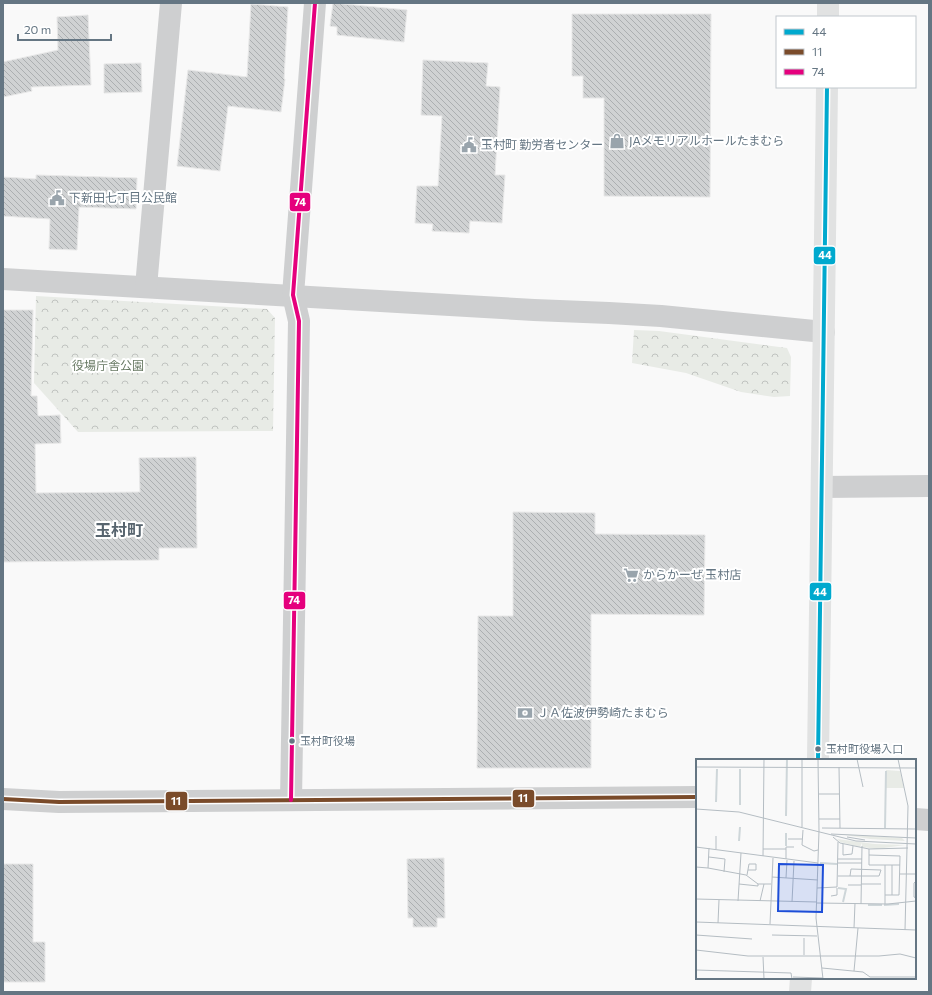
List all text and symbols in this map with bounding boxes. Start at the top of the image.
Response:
scale bar [18,16,111,42]
legend [776,16,916,88]
text: 20 m [24,22,51,36]
text: 44 [812,24,826,38]
text: 11 [812,44,822,58]
text: 74 [812,64,825,78]
shop icon: JAメモリアルホールたまむら [608,132,626,150]
place label: JAメモリアルホールたまむら [629,133,784,148]
public building icon: 玉村町 勤労者センター [460,136,478,154]
place label: 玉村町 勤労者センター [481,137,603,151]
public building icon: 下新田七丁目公民館 [48,189,66,207]
place label: 下新田七丁目公民館 [69,190,177,204]
line badge: 74 [289,192,311,212]
text: 74 [294,195,306,208]
line badge: 44 [813,246,836,265]
text: 44 [818,248,832,261]
park label: 役場庁舎公園 [72,358,144,372]
district label: 玉村町 [95,520,143,539]
supermarket icon: からかーぜ 玉村店 [622,566,640,584]
place label: からかーぜ 玉村店 [643,567,741,581]
line badge: 44 [809,582,832,601]
text: 44 [813,585,827,598]
line badge: 74 [283,591,306,610]
text: 74 [288,593,300,606]
bank icon: ＪＡ佐波伊勢崎たまむら [516,704,534,722]
place label: ＪＡ佐波伊勢崎たまむら [537,705,669,719]
place label: 玉村町役場 [300,734,355,747]
marker: 玉村町役場 [287,736,297,746]
place label: 玉村町役場入口 [826,742,903,755]
marker: 玉村町役場入口 [813,744,823,754]
inset map [696,759,916,979]
line badge: 11 [512,789,535,808]
line badge: 11 [165,791,188,811]
text: 11 [518,791,528,804]
text: 11 [171,794,181,807]

